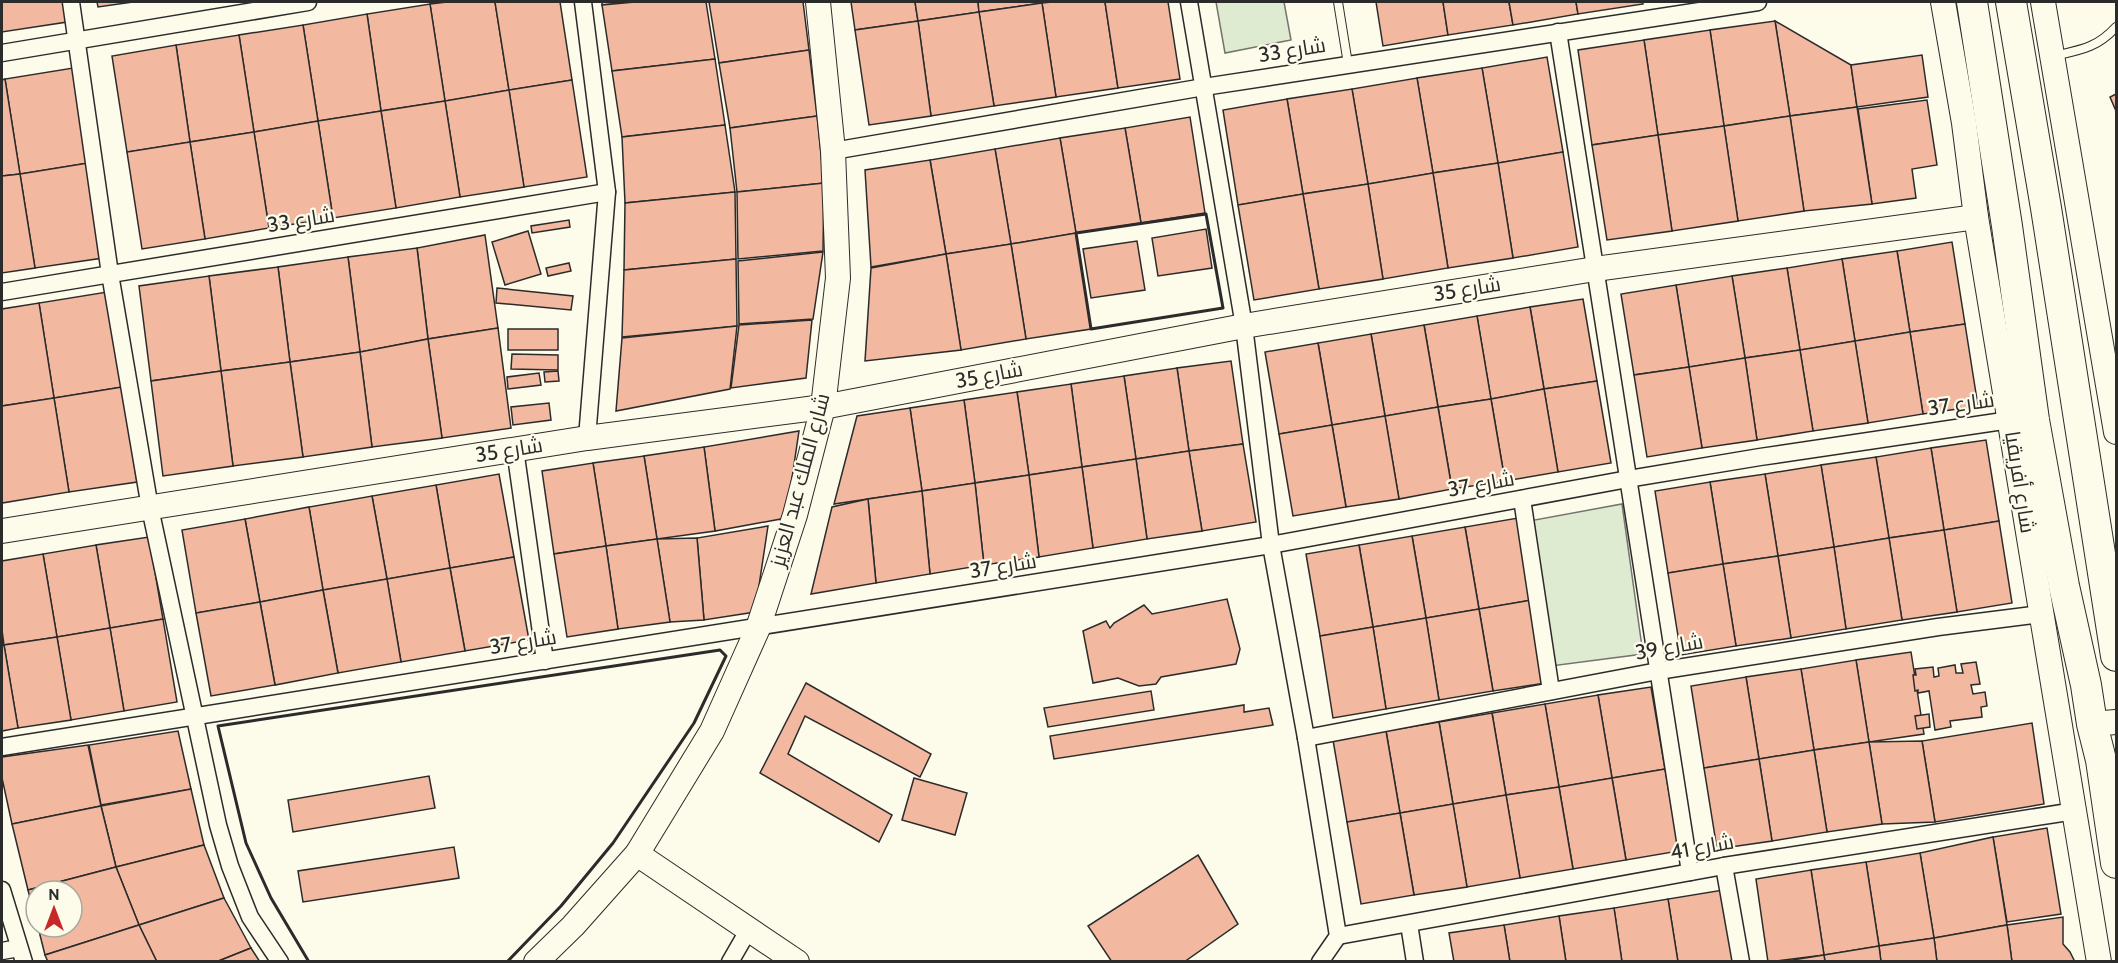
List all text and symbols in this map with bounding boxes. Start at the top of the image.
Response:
street label: شارع 33 [1256,32,1328,69]
street label: شارع 33 [265,202,337,239]
street label: شارع 35 [1431,271,1503,308]
street label: شارع 35 [953,356,1025,395]
street label: شارع 37 [1926,386,1996,423]
street label: شارع الملك عبد العزيز [764,390,837,571]
street label: شارع أفريقيا [1998,429,2041,535]
street label: شارع 35 [473,432,545,469]
street label: شارع 37 [1446,465,1517,504]
street label: شارع 37 [968,548,1038,585]
street label: شارع 37 [488,624,558,661]
street label: شارع 39 [1633,628,1705,667]
street label: شارع 41 [1668,829,1736,866]
north arrow [24,879,84,939]
text: N [48,885,60,904]

